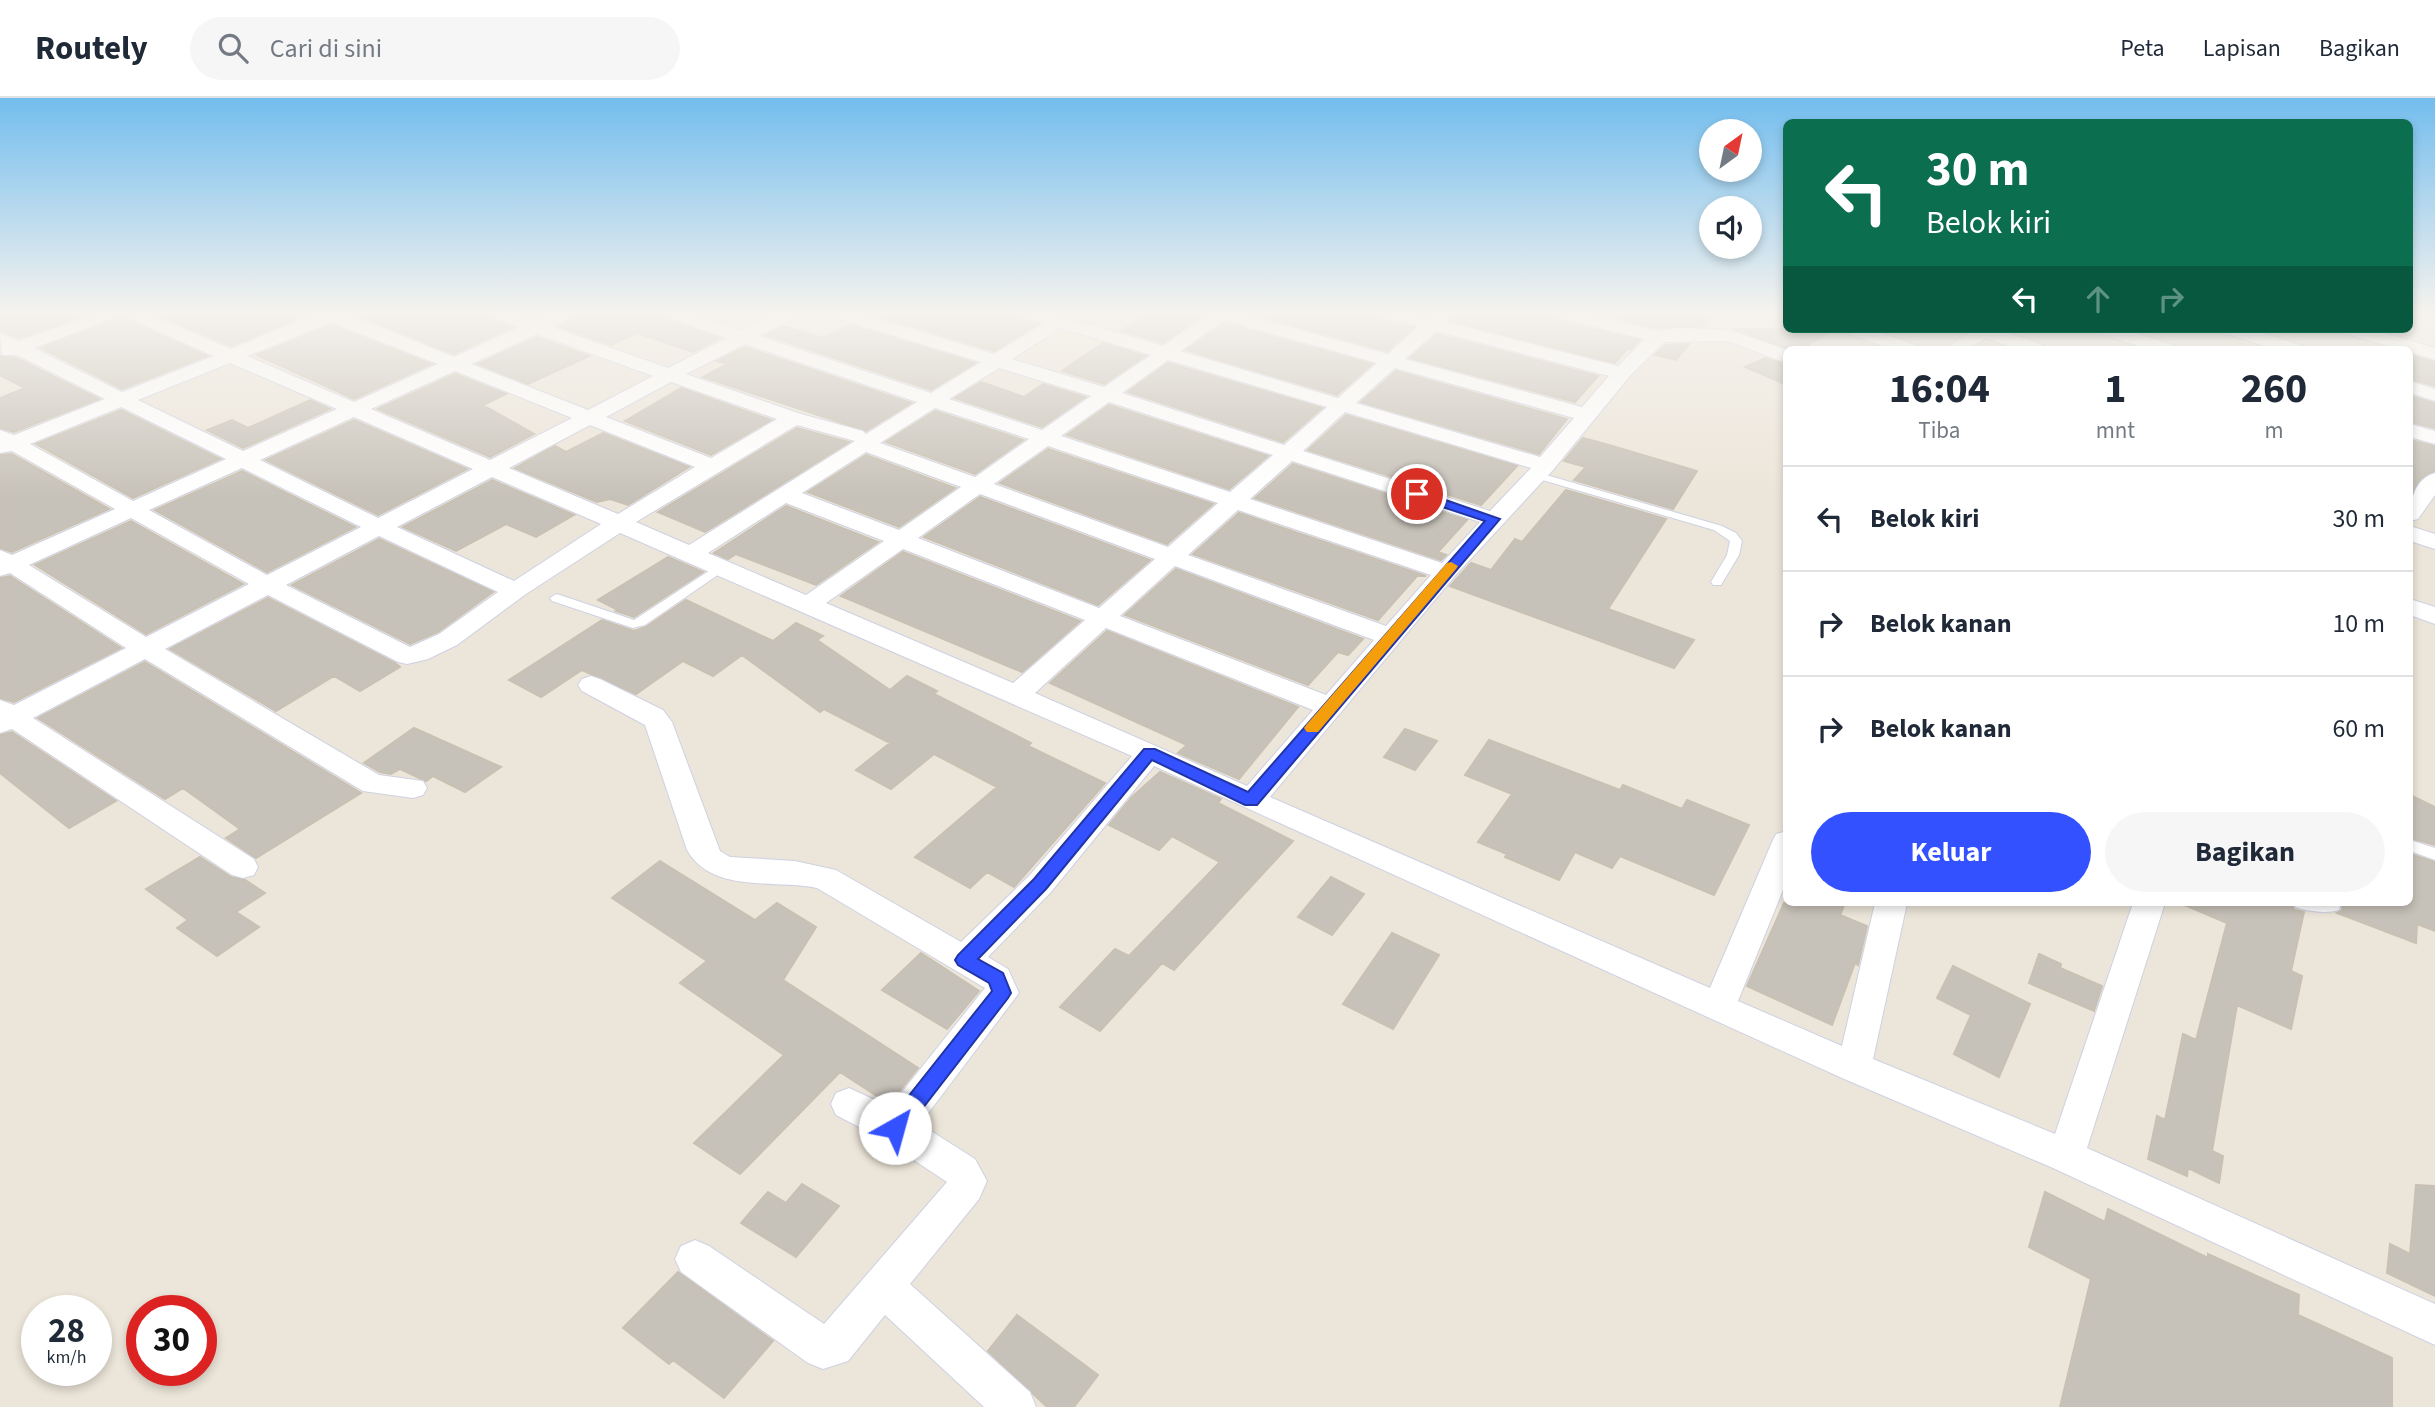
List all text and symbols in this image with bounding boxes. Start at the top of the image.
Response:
search box [190,17,680,80]
text: Routely [35,25,148,72]
icon: search [214,29,252,67]
text: Cari di sini [270,30,382,67]
text: Peta [2120,31,2165,66]
text: Lapisan [2203,31,2281,66]
text: Bagikan [2319,31,2400,66]
north arrow [1699,119,1762,182]
map controls [1699,119,1762,259]
text: 30 m [1926,135,2030,205]
icon: left [1811,147,1902,238]
button: sound [1699,196,1762,259]
text: Belok kiri [1926,200,2051,246]
icon: left [2006,280,2044,318]
icon: ahead [2079,280,2117,318]
icon: right [2152,280,2190,318]
text: 16:04 [1889,359,1990,419]
text: 1 [2104,359,2126,419]
text: 260 [2241,359,2307,419]
text: Tiba [1918,414,1960,447]
text: mnt [2096,414,2135,447]
text: m [2264,414,2284,447]
pin [1387,464,1447,524]
icon: arrive [1398,475,1436,513]
icon: left [1811,500,1849,538]
text: Belok kiri [1870,500,1979,537]
text: 30 m [2332,500,2385,537]
icon: right [1811,605,1849,643]
text: Belok kanan [1870,605,2012,642]
text: 10 m [2332,605,2385,642]
icon: right [1811,710,1849,748]
text: Belok kanan [1870,710,2012,747]
text: 60 m [2332,710,2385,747]
button: Keluar [1811,812,2091,892]
button: Bagikan [2105,812,2385,892]
position arrow [858,1091,932,1165]
speed limit sign: 30 [126,1295,217,1386]
text: 28 [48,1306,85,1356]
text: km/h [47,1345,86,1370]

